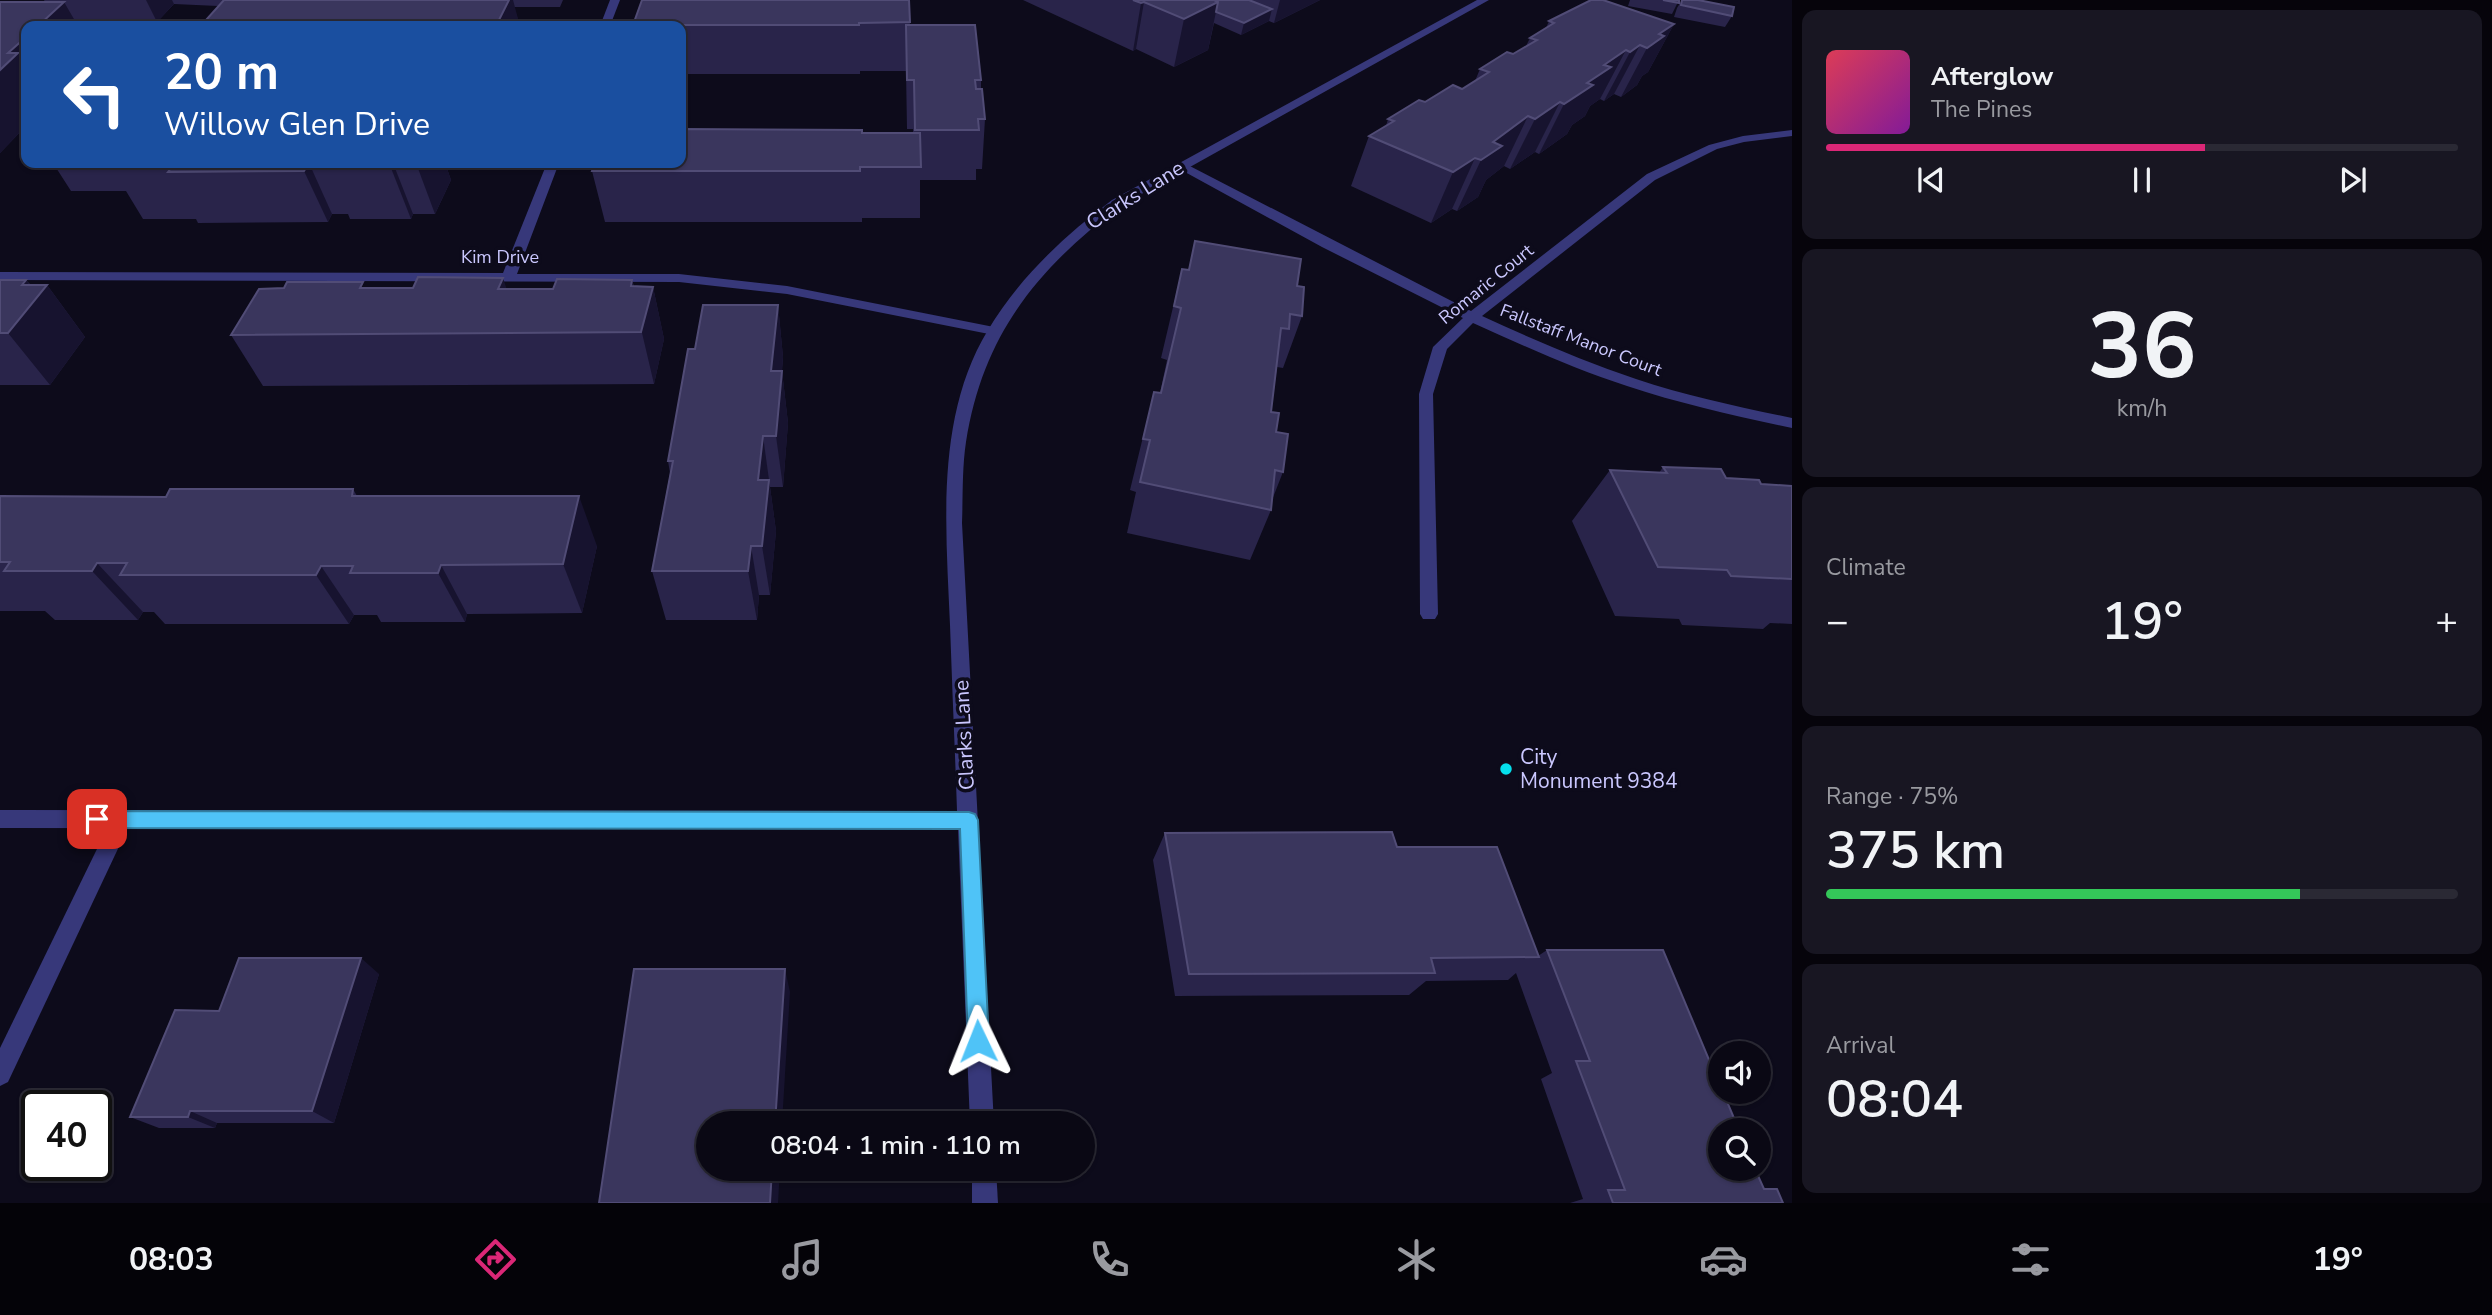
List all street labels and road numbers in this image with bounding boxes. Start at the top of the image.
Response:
street label: Clarks Lane [1081,154,1189,236]
street label: Romaric Court [1434,238,1539,330]
street label: Kim Drive [461,245,539,269]
street label: Fallstaff Manor Court [1497,298,1666,382]
street label: Clarks Lane [947,679,981,791]

